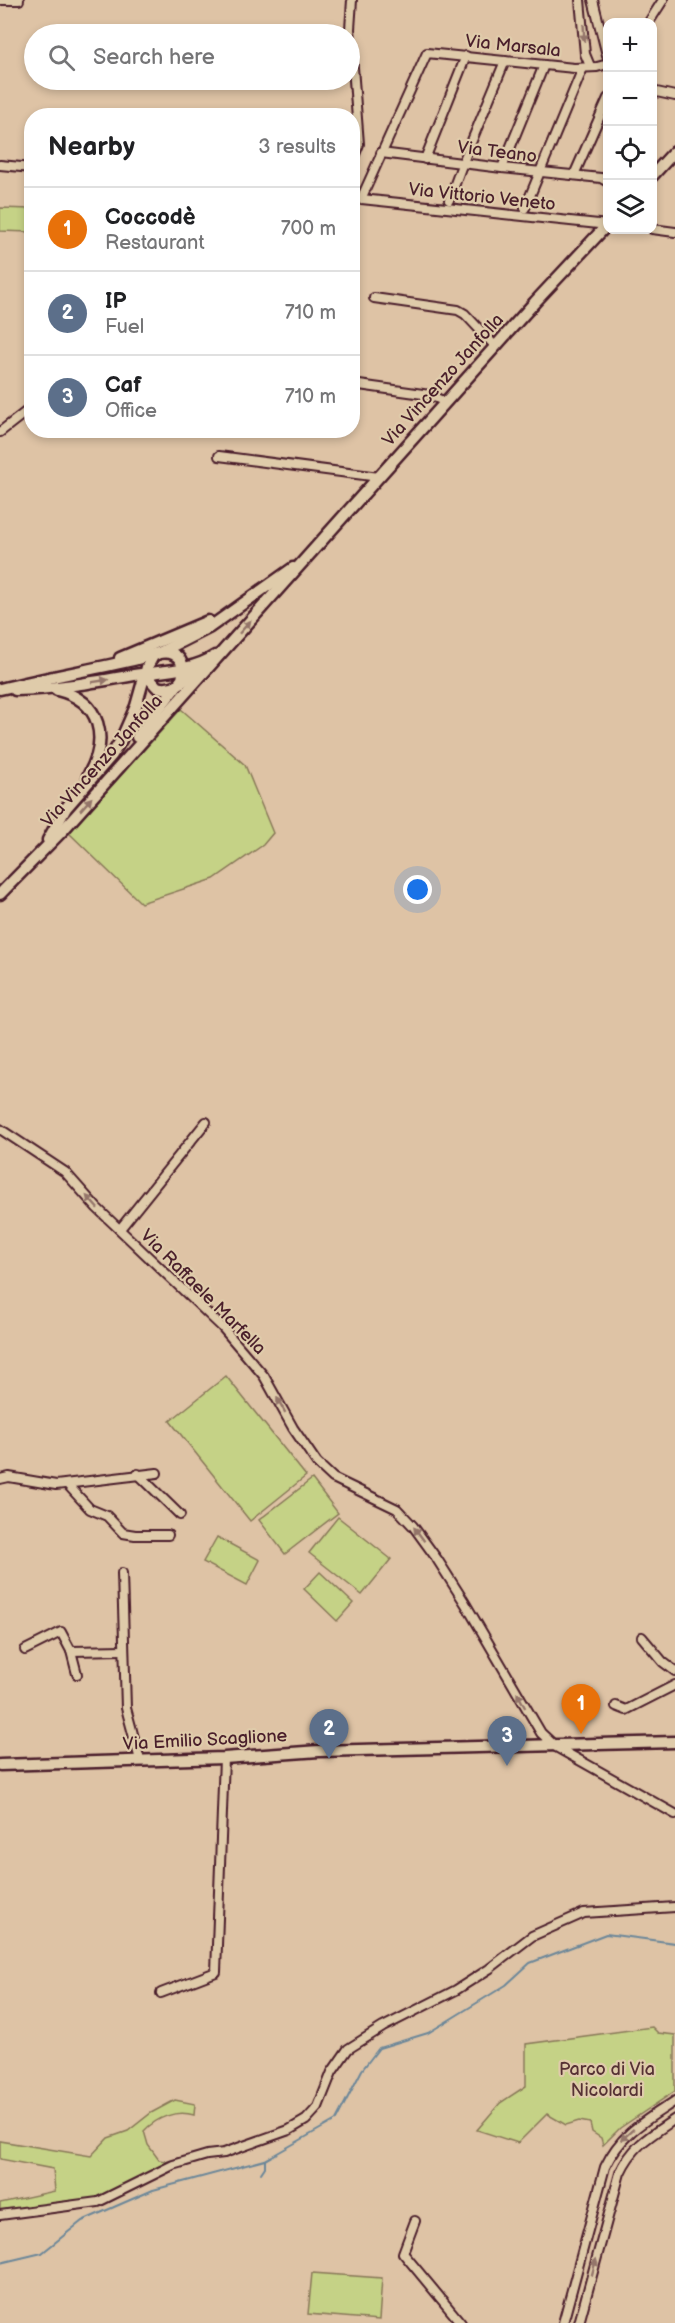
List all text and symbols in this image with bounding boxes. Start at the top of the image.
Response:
map controls [603,18,657,234]
button: + [603,18,657,72]
search box [24,24,360,90]
one-way arrow [579,24,588,43]
street label: Via Marsala [464,31,562,61]
icon: search [45,41,78,74]
text: Search here [93,44,215,71]
button: − [603,72,657,126]
button: locate [603,126,657,180]
text: Nearby [48,132,135,163]
text: 3 results [258,135,336,159]
street label: Via Teano [456,137,538,167]
street label: Via Vittorio Veneto [408,179,556,215]
button: layers [603,180,657,234]
text: Coccodè [105,204,196,231]
text: 1 [63,217,72,241]
text: 700 m [281,217,336,241]
text: Restaurant [105,231,205,255]
text: IP [105,288,126,315]
text: 2 [62,301,73,325]
text: 710 m [285,301,336,325]
street label: Via Vincenzo Janfolla [378,309,508,451]
text: Fuel [105,315,144,339]
text: Caf [105,372,141,399]
text: 3 [62,385,73,409]
text: 710 m [285,385,336,409]
text: Office [105,399,157,423]
one-way arrow [237,621,251,635]
one-way arrow [90,676,109,685]
street label: Via Vincenzo Janfolla [37,690,167,832]
one-way arrow [79,797,92,812]
your location [403,875,432,904]
one-way arrow [86,1195,99,1210]
street label: Via Raffaele Marfella [136,1225,270,1359]
one-way arrow [276,1397,286,1414]
one-way arrow [414,1527,426,1542]
pin: 1 [562,1684,600,1734]
one-way arrow [516,1692,526,1709]
pin: 2 [310,1710,348,1759]
pin: 3 [488,1716,526,1766]
street label: Via Emilio Scaglione [122,1725,288,1755]
park label: Parco di Via Nicolardi [559,2059,655,2101]
one-way arrow [620,2128,635,2142]
one-way arrow [590,2257,599,2275]

